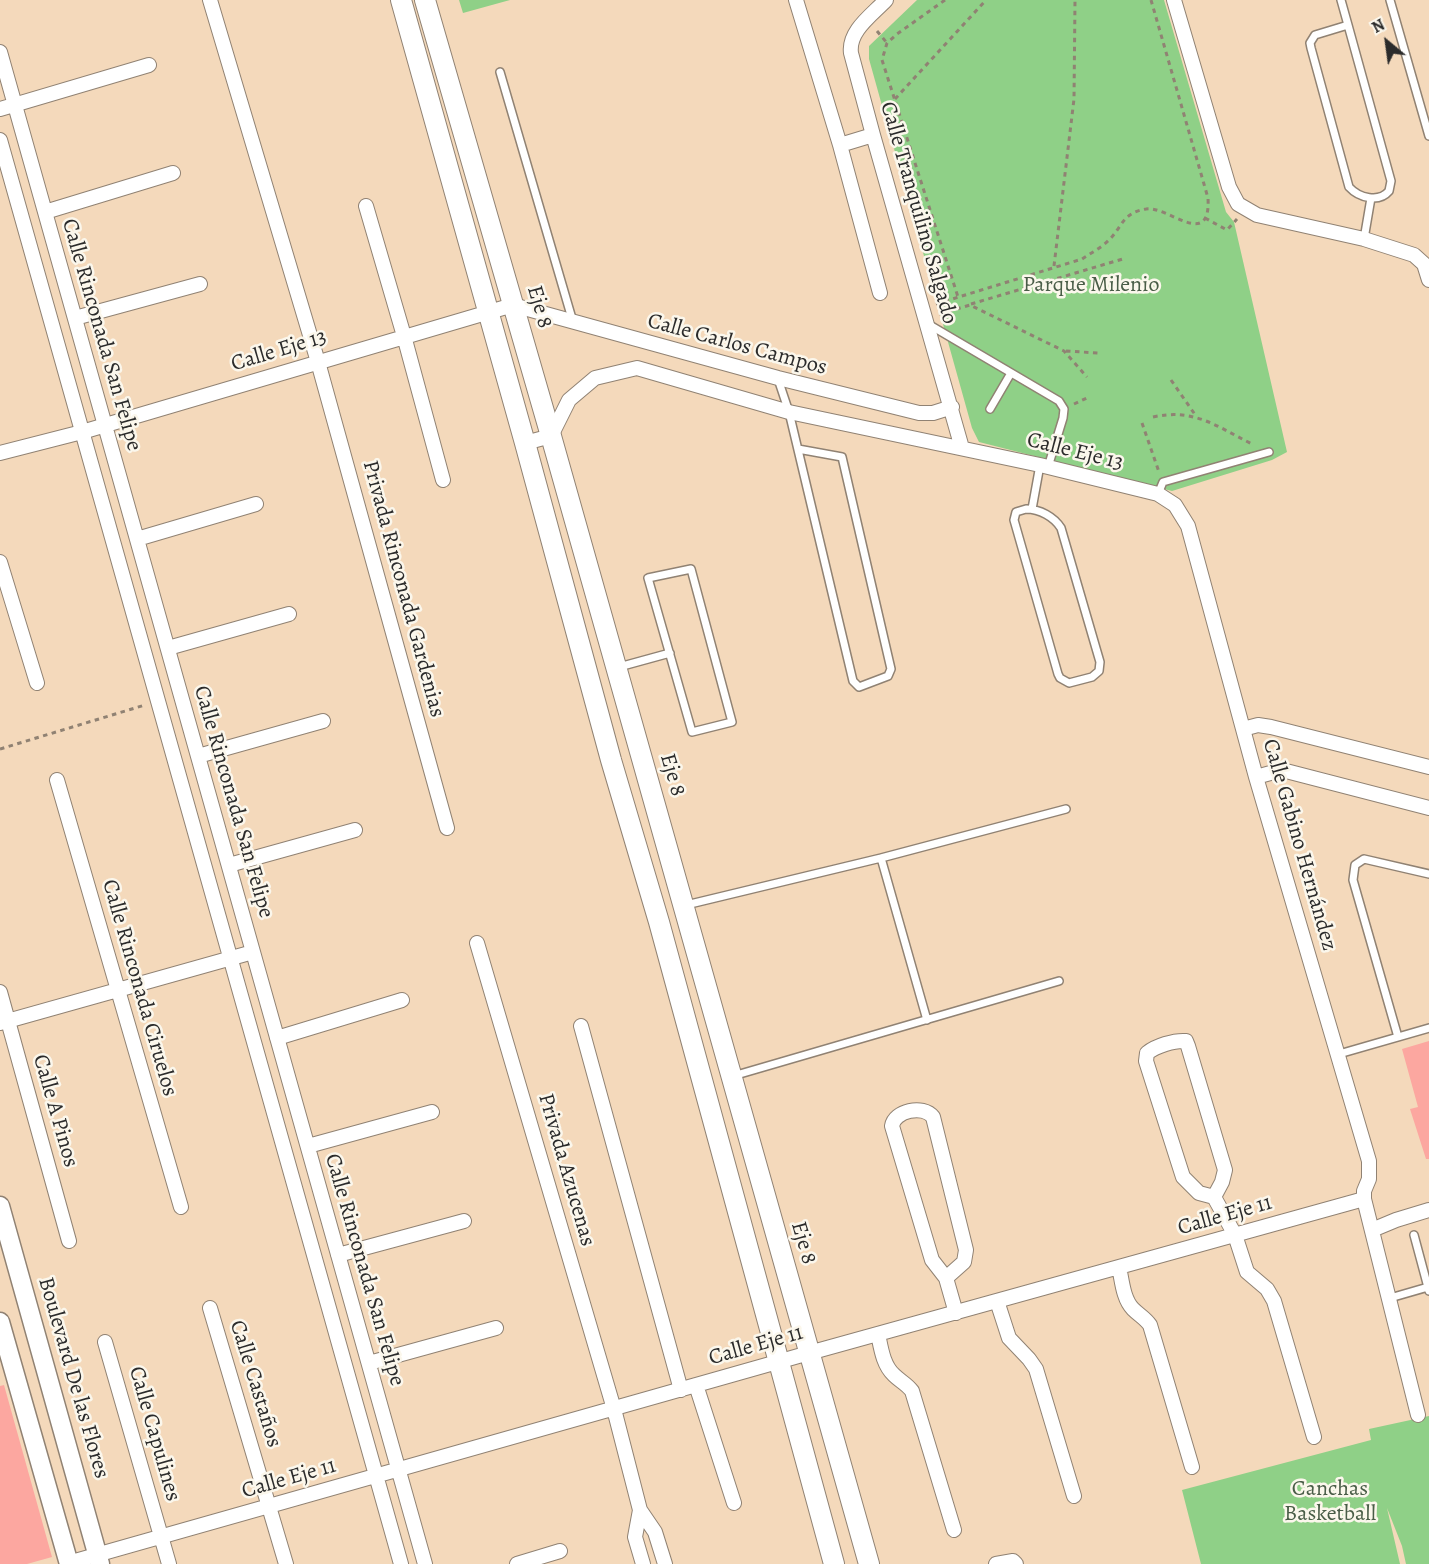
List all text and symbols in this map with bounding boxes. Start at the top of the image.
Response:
north arrow [1357,12,1417,72]
text: N [1368,14,1389,39]
street label: Calle Tranquilino Salgado [874,99,962,327]
street label: Calle Rinconada San Felipe [55,216,147,454]
park label: Parque Milenio [1023,273,1159,299]
street label: Eje 8 [520,283,558,331]
street label: Calle Carlos Campos [644,308,830,382]
street label: Calle Eje 13 [228,324,330,378]
street label: Calle Eje 13 [1024,427,1126,477]
street label: Privada Rinconada Gardenias [356,458,450,720]
street label: Calle Rinconada San Felipe [187,683,279,921]
street label: Calle Gabino Hernández [1256,736,1342,954]
street label: Eje 8 [653,751,691,799]
street label: Calle Rinconada Ciruelos [95,877,183,1099]
street label: Calle A Pinos [26,1052,84,1170]
street label: Privada Azucenas [532,1091,600,1249]
street label: Calle Rinconada San Felipe [318,1151,410,1389]
street label: Calle Eje 11 [1175,1190,1275,1242]
street label: Eje 8 [784,1219,822,1267]
street label: Boulevard De las Flores [32,1274,114,1482]
street label: Calle Castaños [223,1317,287,1451]
street label: Calle Eje 11 [706,1320,806,1372]
street label: Calle Capulines [122,1364,186,1504]
street label: Calle Eje 11 [239,1453,339,1505]
park label: Canchas Basketball [1284,1477,1376,1528]

